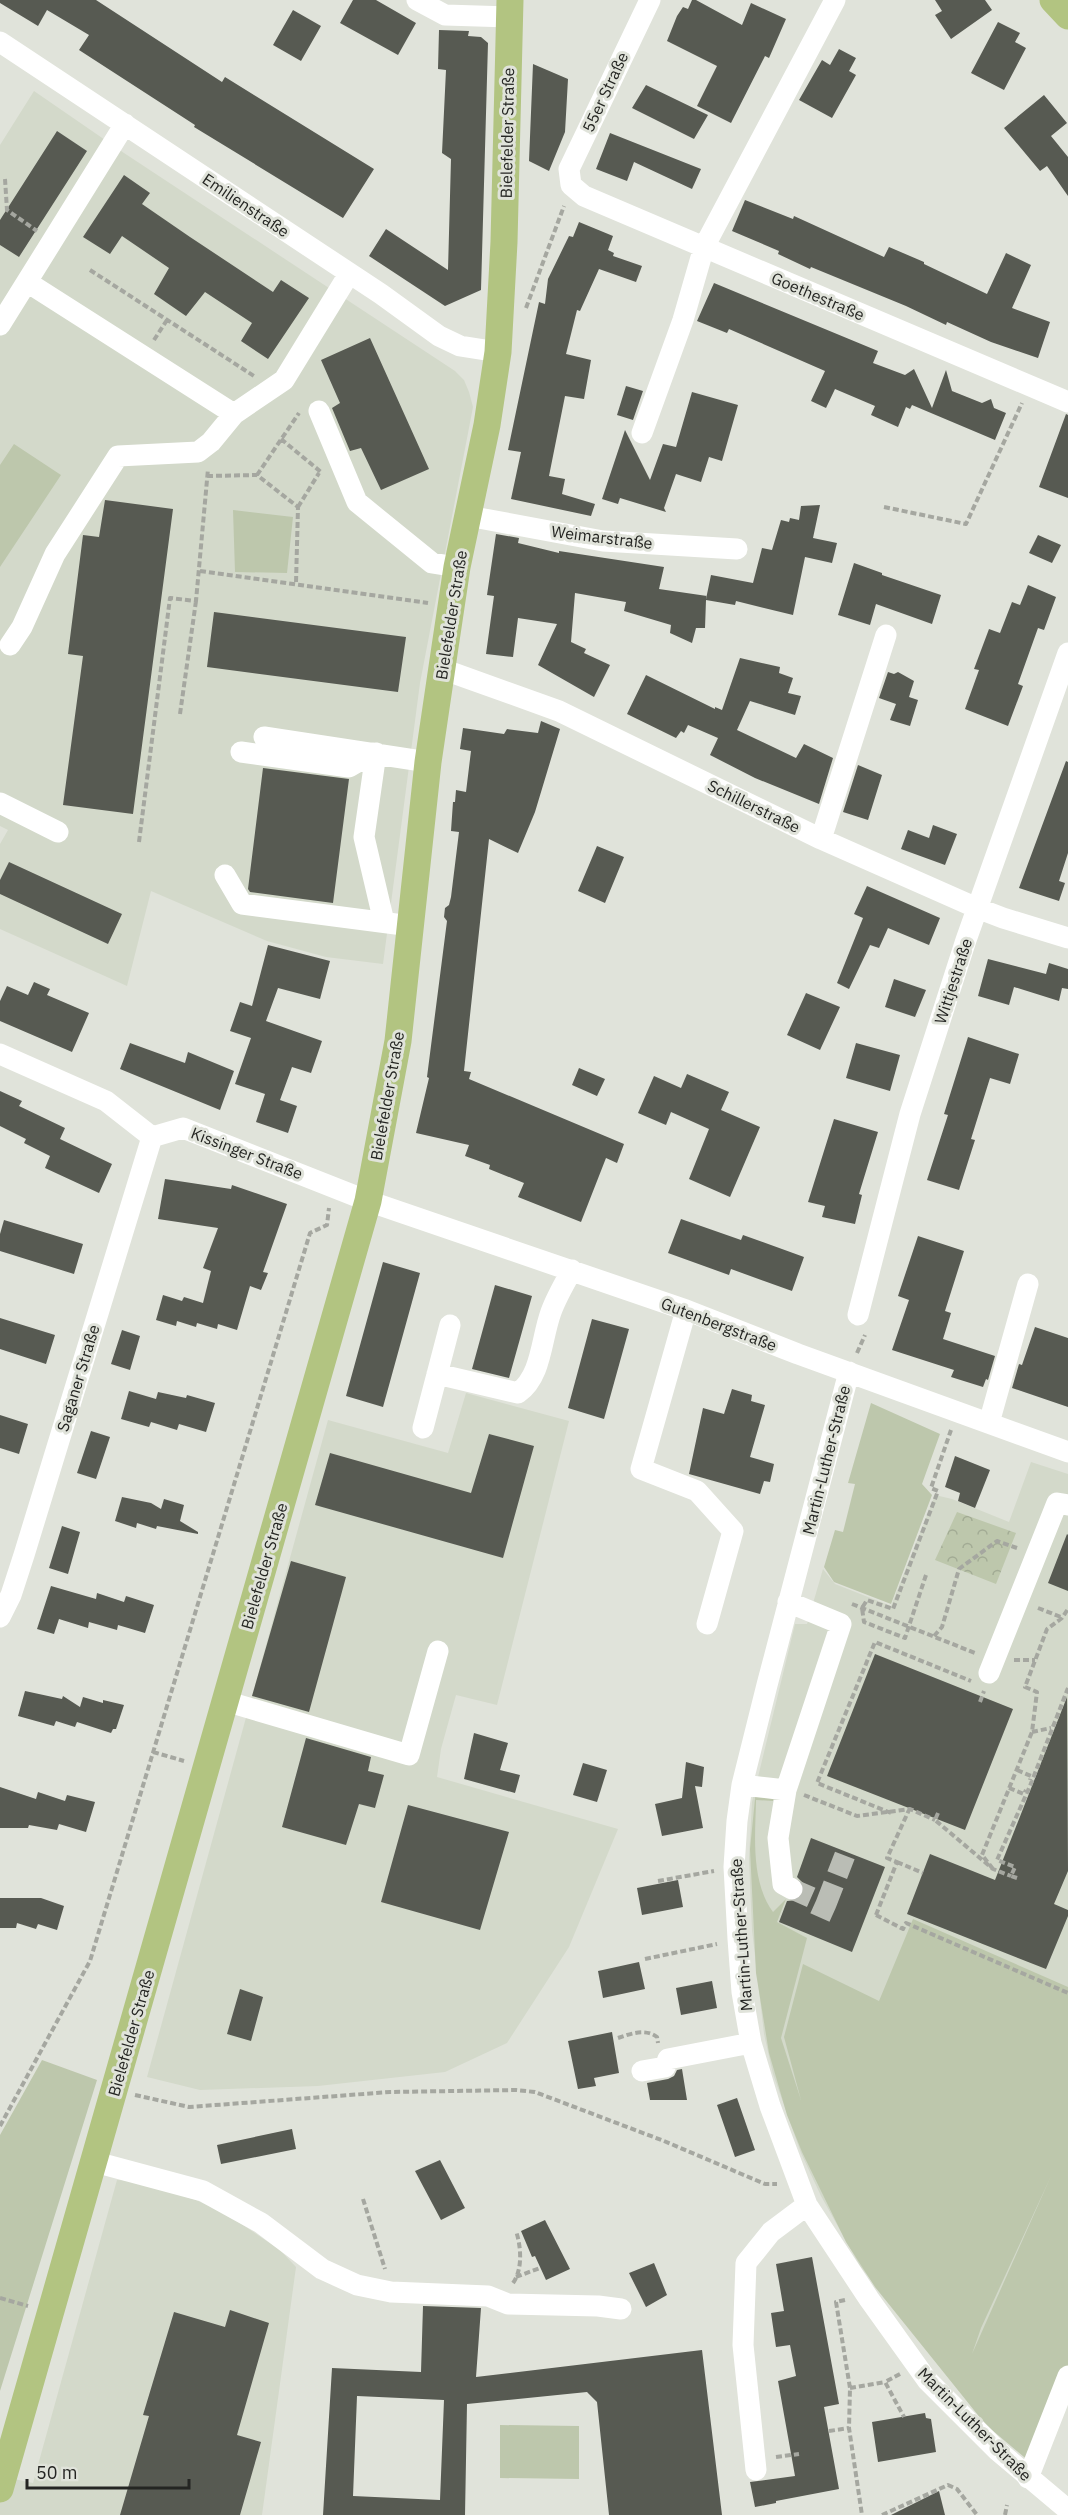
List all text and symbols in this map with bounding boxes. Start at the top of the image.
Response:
street label: 55er Straße [578,49,632,135]
street label: Bielefelder Straße [496,67,518,198]
street label: Emilienstraße [199,169,293,241]
street label: Goethestraße [769,267,868,325]
street label: Weimarstraße [550,521,654,553]
street label: Bielefelder Straße [431,549,471,681]
street label: Schillerstraße [705,775,804,837]
street label: Wittjestraße [930,935,976,1026]
street label: Bielefelder Straße [366,1030,408,1162]
street label: Kissinger Straße [188,1123,306,1184]
street label: Gutenbergstraße [658,1293,780,1355]
street label: Saganer Straße [52,1322,104,1434]
street label: Martin-Luther-Straße [798,1383,854,1537]
street label: Bielefelder Straße [236,1500,292,1632]
street label: Martin-Luther-Straße [726,1858,756,2012]
street label: Bielefelder Straße [103,1967,159,2099]
street label: Martin-Luther-Straße [914,2363,1036,2485]
scale bar [27,2452,189,2490]
text: 50 m [36,2461,78,2484]

